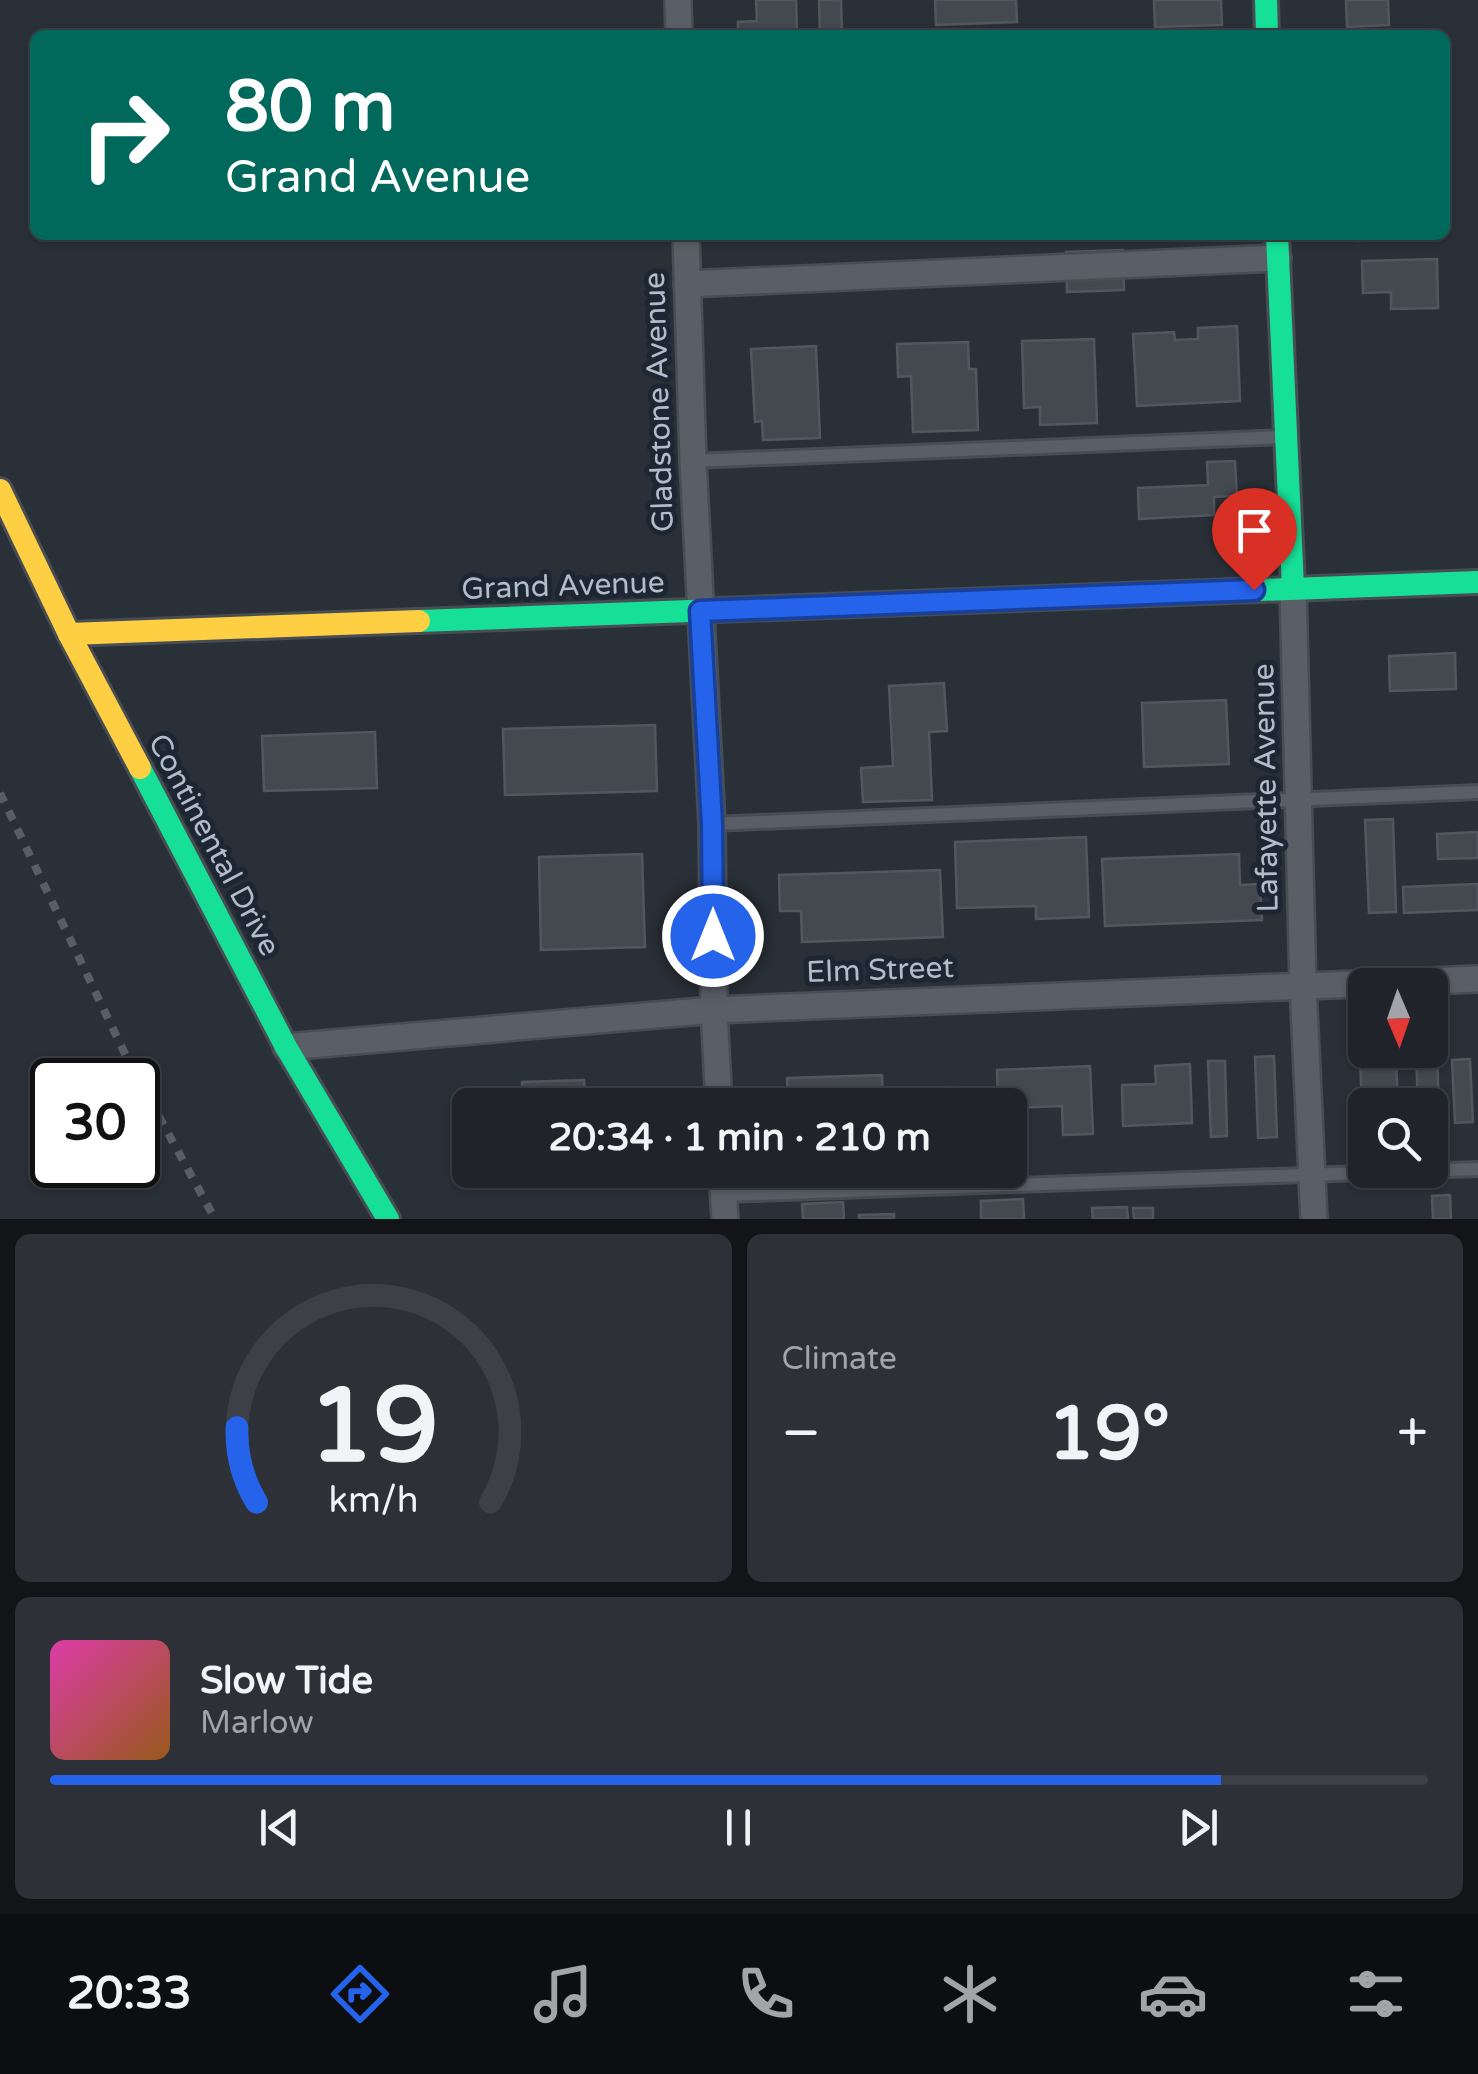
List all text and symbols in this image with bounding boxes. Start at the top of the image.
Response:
text: 80 m [225,66,395,150]
icon: right [60,70,190,200]
text: Grand Avenue [225,151,530,205]
street label: Gladstone Avenue [636,271,682,533]
pin [1212,488,1297,591]
icon: arrive [1227,503,1282,558]
street label: Grand Avenue [461,564,665,608]
street label: Lafayette Avenue [1245,663,1287,913]
street label: Continental Drive [140,728,288,962]
position arrow [661,884,765,988]
street label: Elm Street [806,949,954,991]
north arrow [1348,968,1448,1068]
map controls [1348,968,1448,1188]
speed limit sign: 30 [30,1058,160,1188]
button: search [1348,1088,1448,1188]
text: 20:34 · 1 min · 210 m [548,1115,931,1161]
text: Climate [782,1340,897,1378]
text: 19 [308,1365,439,1490]
text: 19° [1048,1389,1170,1479]
text: − [782,1401,821,1467]
text: + [1397,1401,1428,1467]
text: km/h [328,1479,418,1522]
text: Slow Tide [200,1658,373,1704]
text: Marlow [200,1704,314,1742]
icon: previous [252,1800,307,1855]
icon: pause [711,1800,766,1855]
icon: next [1171,1800,1226,1855]
icon: directions [325,1959,395,2029]
icon: music [528,1959,598,2029]
icon: phone [731,1959,801,2029]
icon: climate [935,1959,1005,2029]
icon: car [1138,1959,1208,2029]
icon: filters [1341,1959,1411,2029]
text: 20:33 [67,1967,191,2021]

